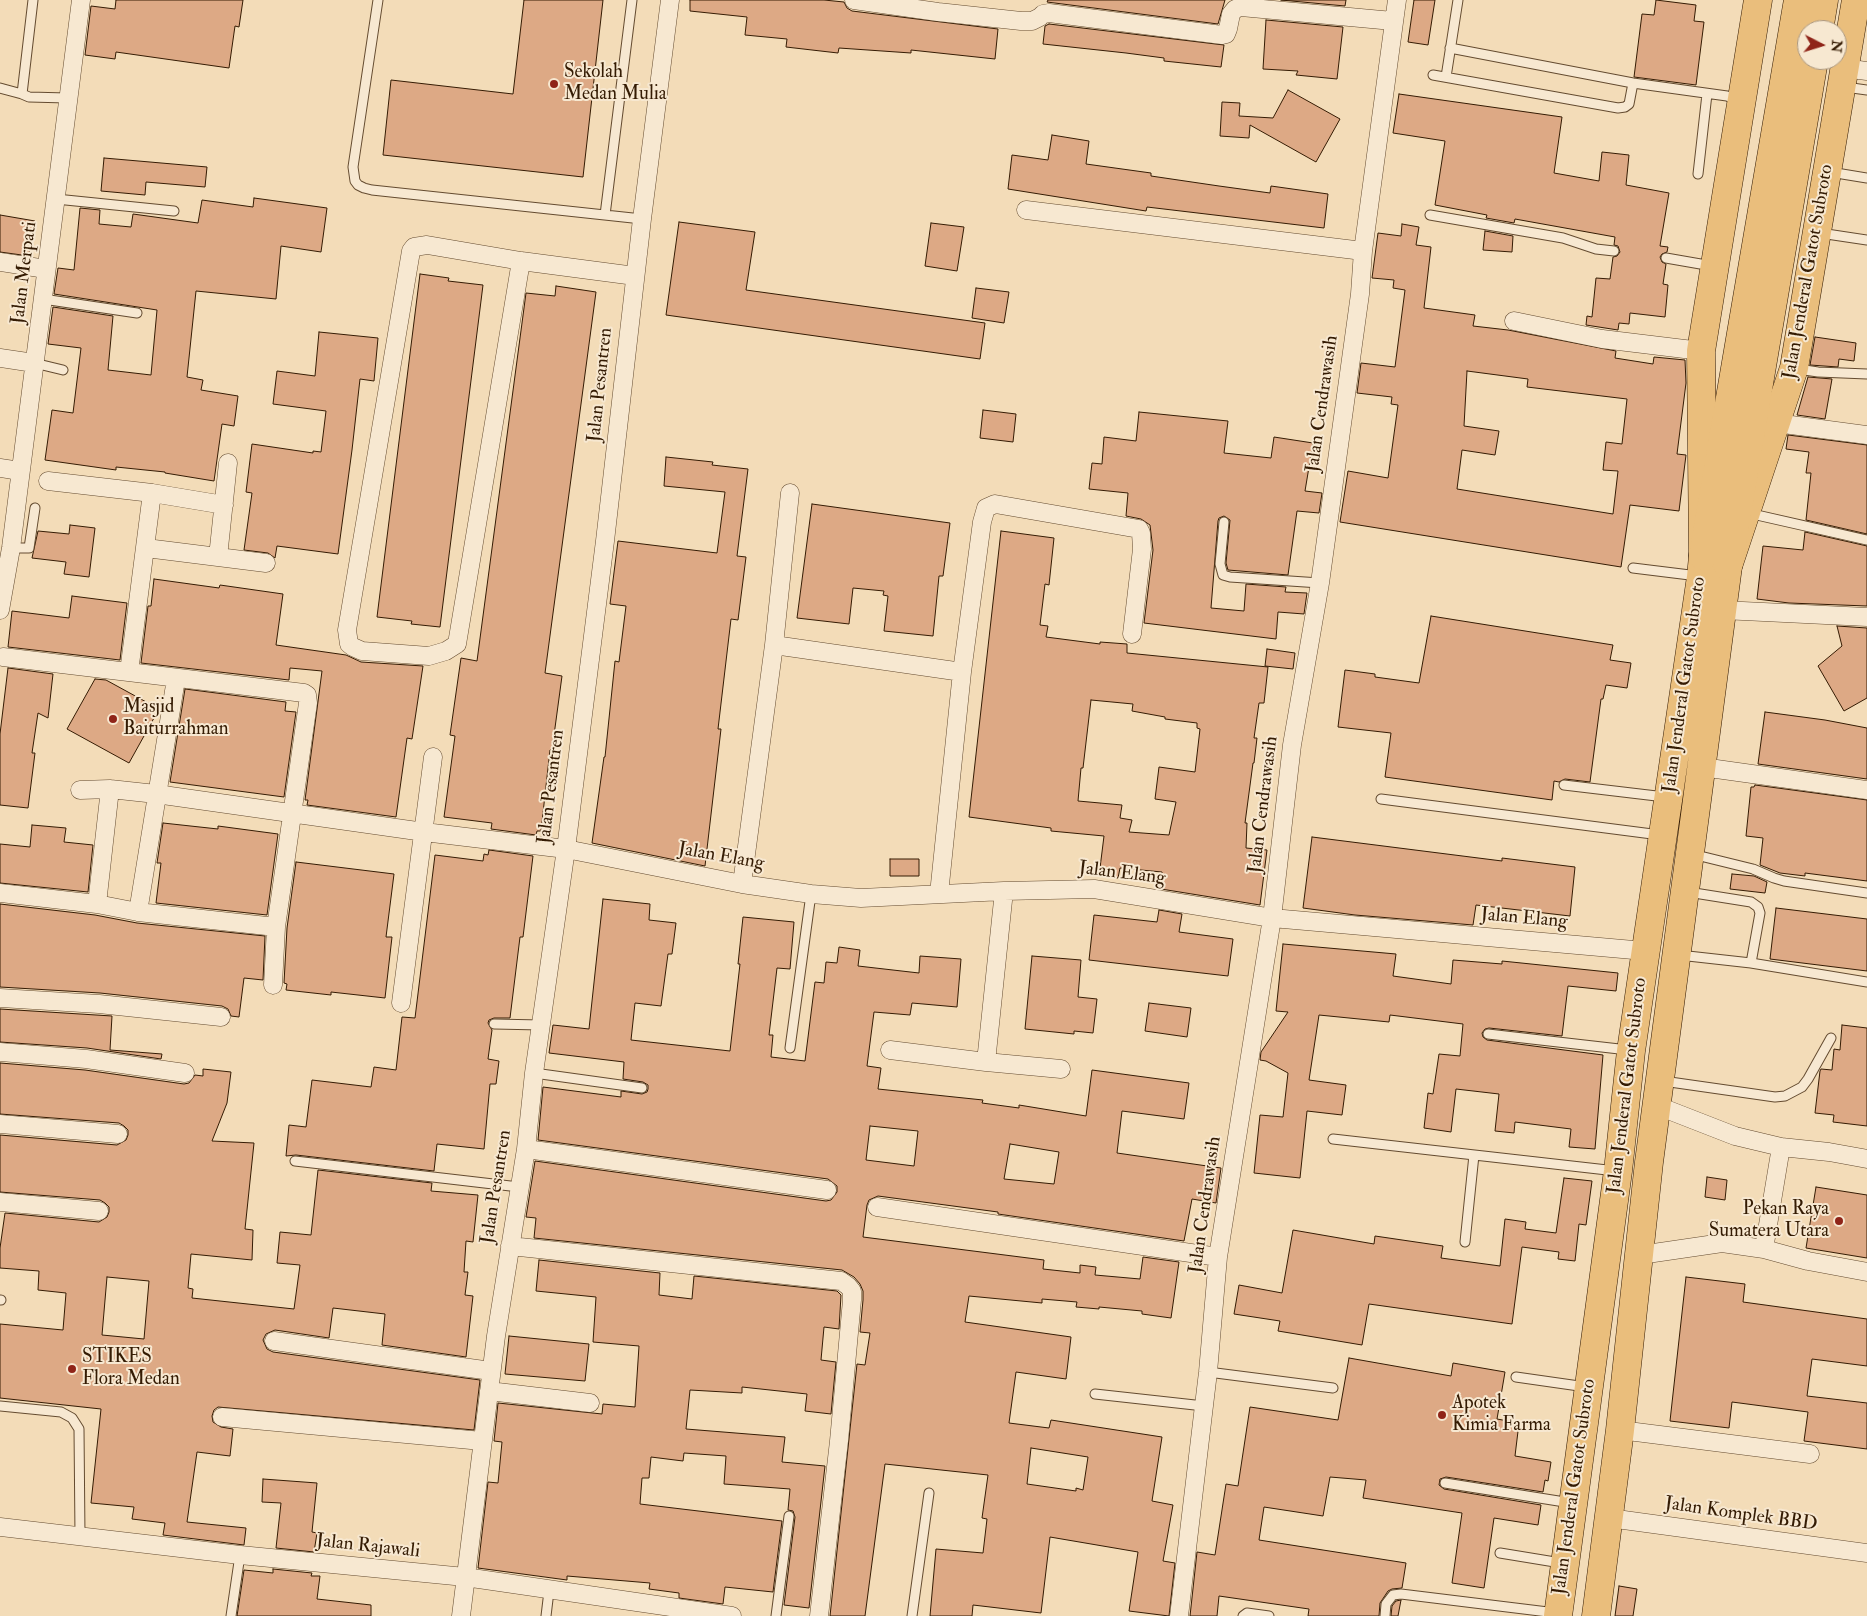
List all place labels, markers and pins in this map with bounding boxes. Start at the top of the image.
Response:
place label: Sekolah Medan Mulia [564,62,667,106]
marker: Sekolah Medan Mulia [548,78,560,90]
place label: Masjid Baiturrahman [123,697,228,741]
marker: Masjid Baiturrahman [107,713,119,725]
place label: Pekan Raya Sumatera Utara [1709,1199,1829,1243]
marker: Pekan Raya Sumatera Utara [1833,1215,1845,1227]
place label: STIKES Flora Medan [82,1347,180,1391]
marker: STIKES Flora Medan [66,1363,78,1375]
place label: Apotek Kimia Farma [1452,1393,1551,1437]
marker: Apotek Kimia Farma [1436,1409,1448,1421]

